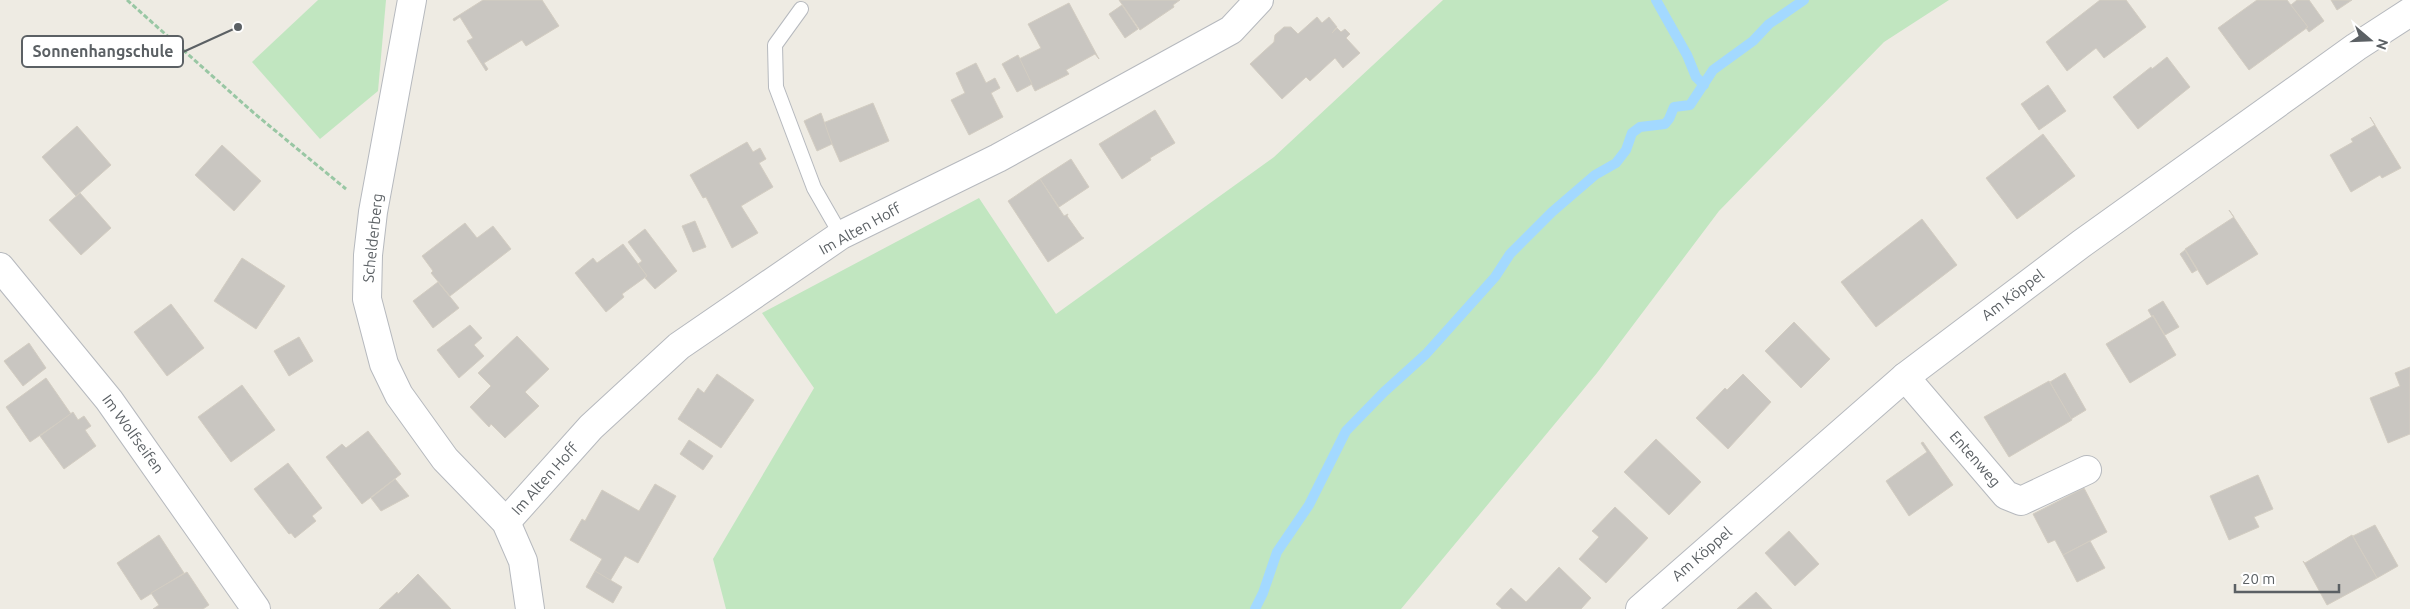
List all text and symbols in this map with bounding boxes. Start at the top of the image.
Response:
north arrow [2345,15,2395,65]
callout: Sonnenhangschule [22,36,183,67]
text: N [2373,37,2392,52]
text: Sonnenhangschule [32,42,174,60]
street label: Schelderberg [359,192,386,283]
street label: Im Alten Hoff [816,199,904,258]
street label: Am Köppel [1978,266,2047,324]
street label: Im Wolfseifen [99,391,168,476]
street label: Entenweg [1947,427,2004,490]
street label: Im Alten Hoff [508,439,582,518]
street label: Am Köppel [1668,523,1735,584]
scale bar [2235,562,2339,594]
text: 20 m [2242,570,2275,587]

